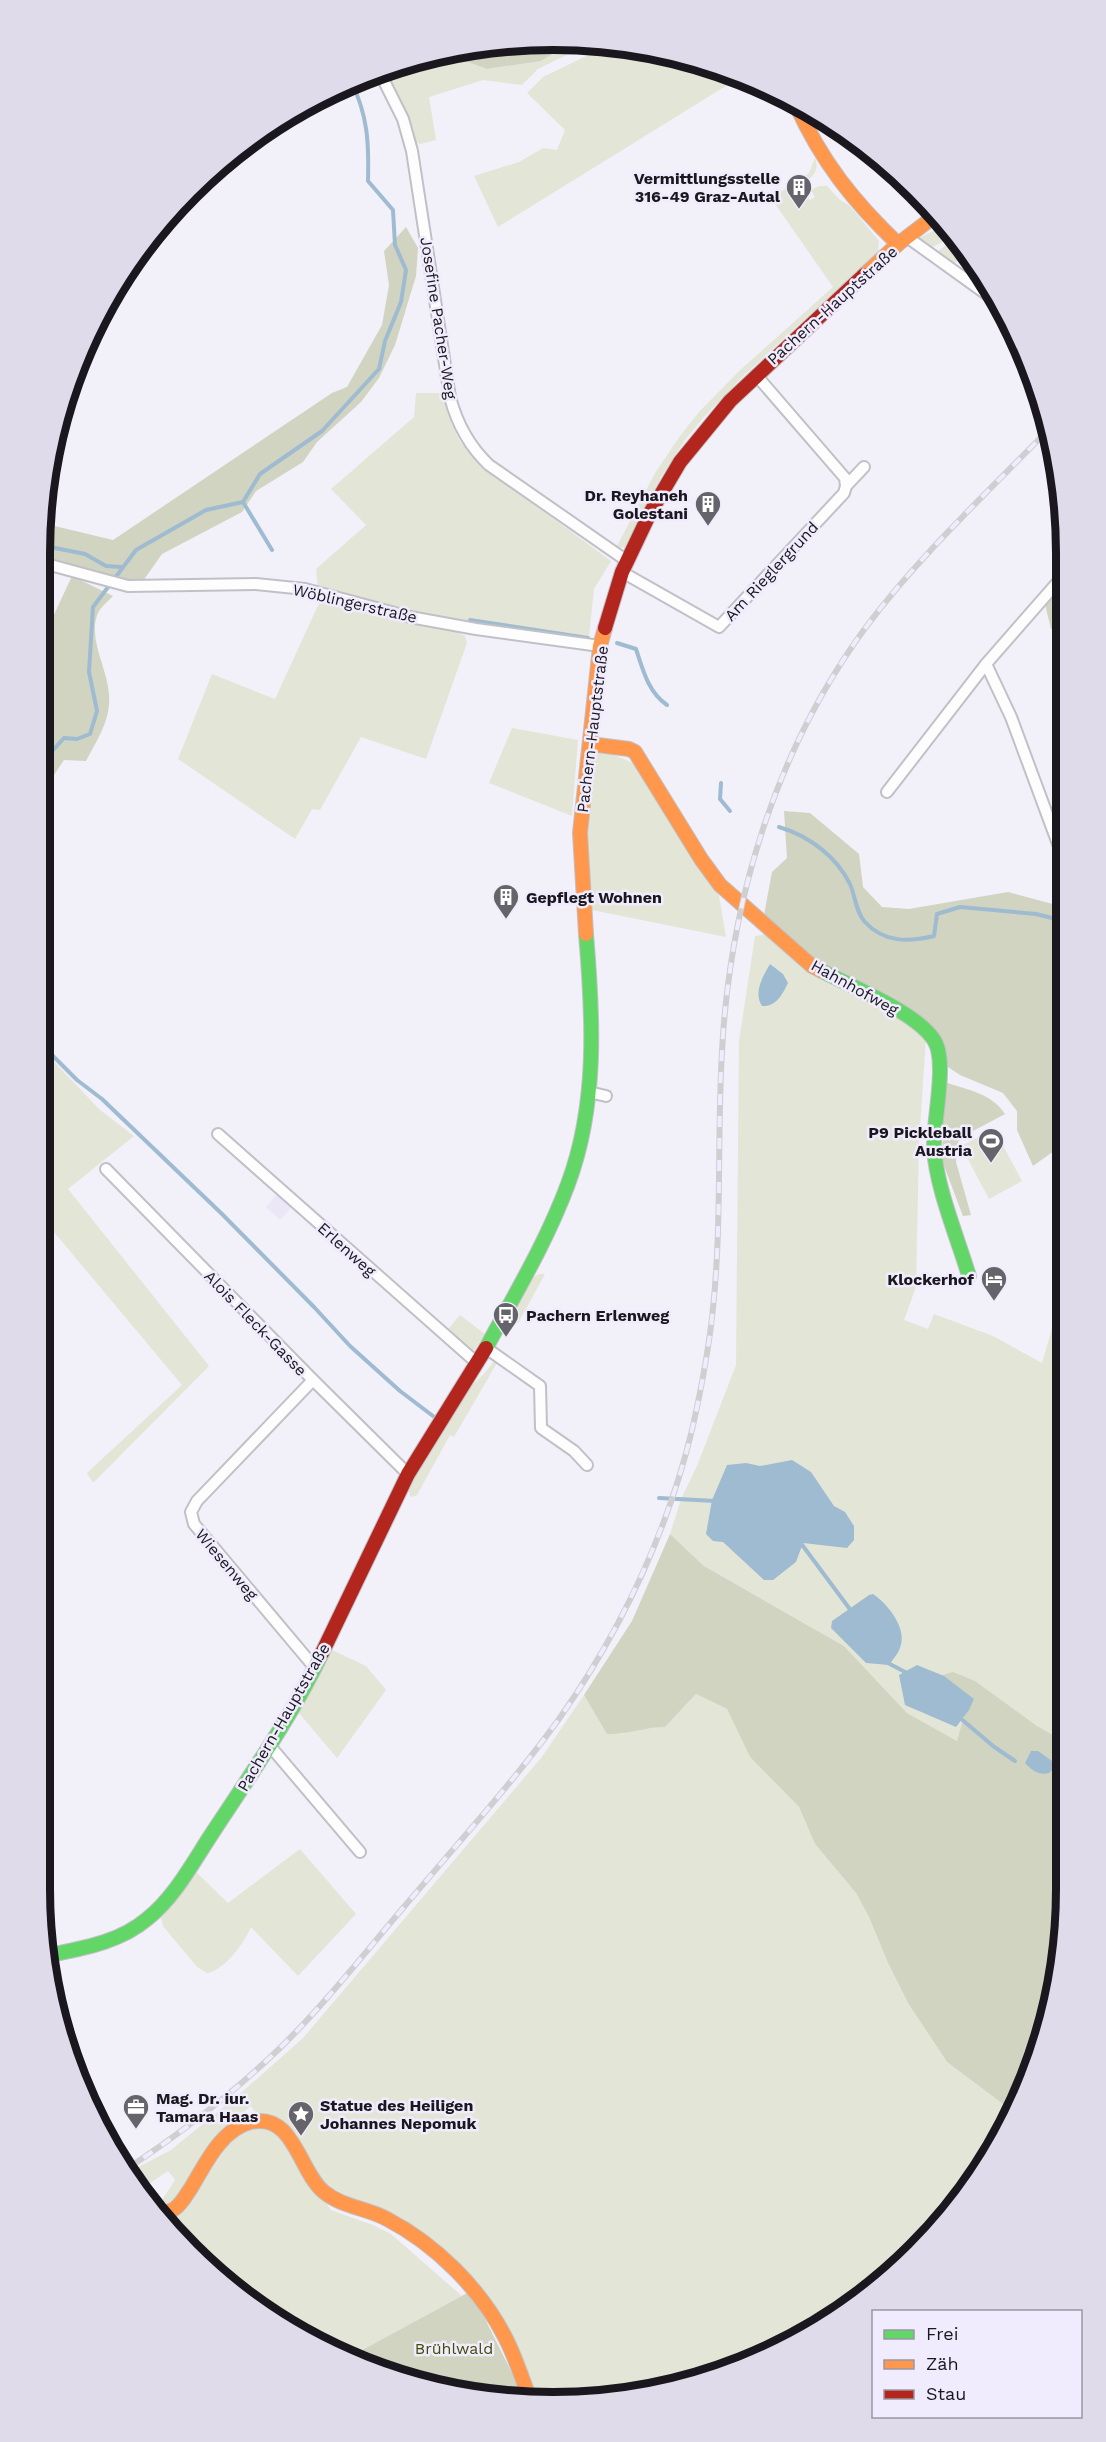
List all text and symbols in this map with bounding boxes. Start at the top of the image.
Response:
place label: Vermittlungsstelle 316-49 Graz-Autal [634,169,781,206]
building icon: Vermittlungsstelle 316-49 Graz-Autal [784,172,814,210]
street label: Josefine Pacher-Weg [416,236,461,401]
street label: Pachern-Hauptstraße [763,242,901,369]
place label: Dr. Reyhaneh Golestani [584,486,688,523]
building icon: Dr. Reyhaneh Golestani [693,489,723,527]
street label: Am Rieglergrund [720,518,822,625]
street label: Wöblingerstraße [291,580,419,627]
street label: Pachern-Hauptstraße [573,644,612,814]
building icon: Gepflegt Wohnen [491,882,521,920]
place label: Gepflegt Wohnen [526,888,662,907]
street label: Hahnhofweg [808,956,902,1020]
place label: P9 Pickleball Austria [868,1123,973,1160]
sports icon: P9 Pickleball Austria [976,1126,1006,1164]
street label: Erlenweg [314,1218,380,1281]
hotel icon: Klockerhof [979,1264,1009,1302]
street label: Alois Fleck-Gasse [200,1267,311,1380]
place label: Klockerhof [887,1270,974,1289]
bus stop icon: Pachern Erlenweg [491,1300,521,1338]
place label: Pachern Erlenweg [526,1306,669,1325]
street label: Wiesenweg [191,1525,262,1604]
street label: Pachern-Hauptstraße [233,1640,334,1795]
place label: Mag. Dr. iur. Tamara Haas [156,2089,259,2126]
office icon: Mag. Dr. iur. Tamara Haas [121,2092,151,2130]
place label: Statue des Heiligen Johannes Nepomuk [320,2096,476,2133]
place icon: Statue des Heiligen Johannes Nepomuk [286,2099,316,2137]
legend [872,2310,1082,2418]
text: Frei [926,2323,958,2344]
park label: Brühlwald [415,2339,493,2358]
text: Zäh [926,2353,959,2374]
text: Stau [926,2383,966,2404]

